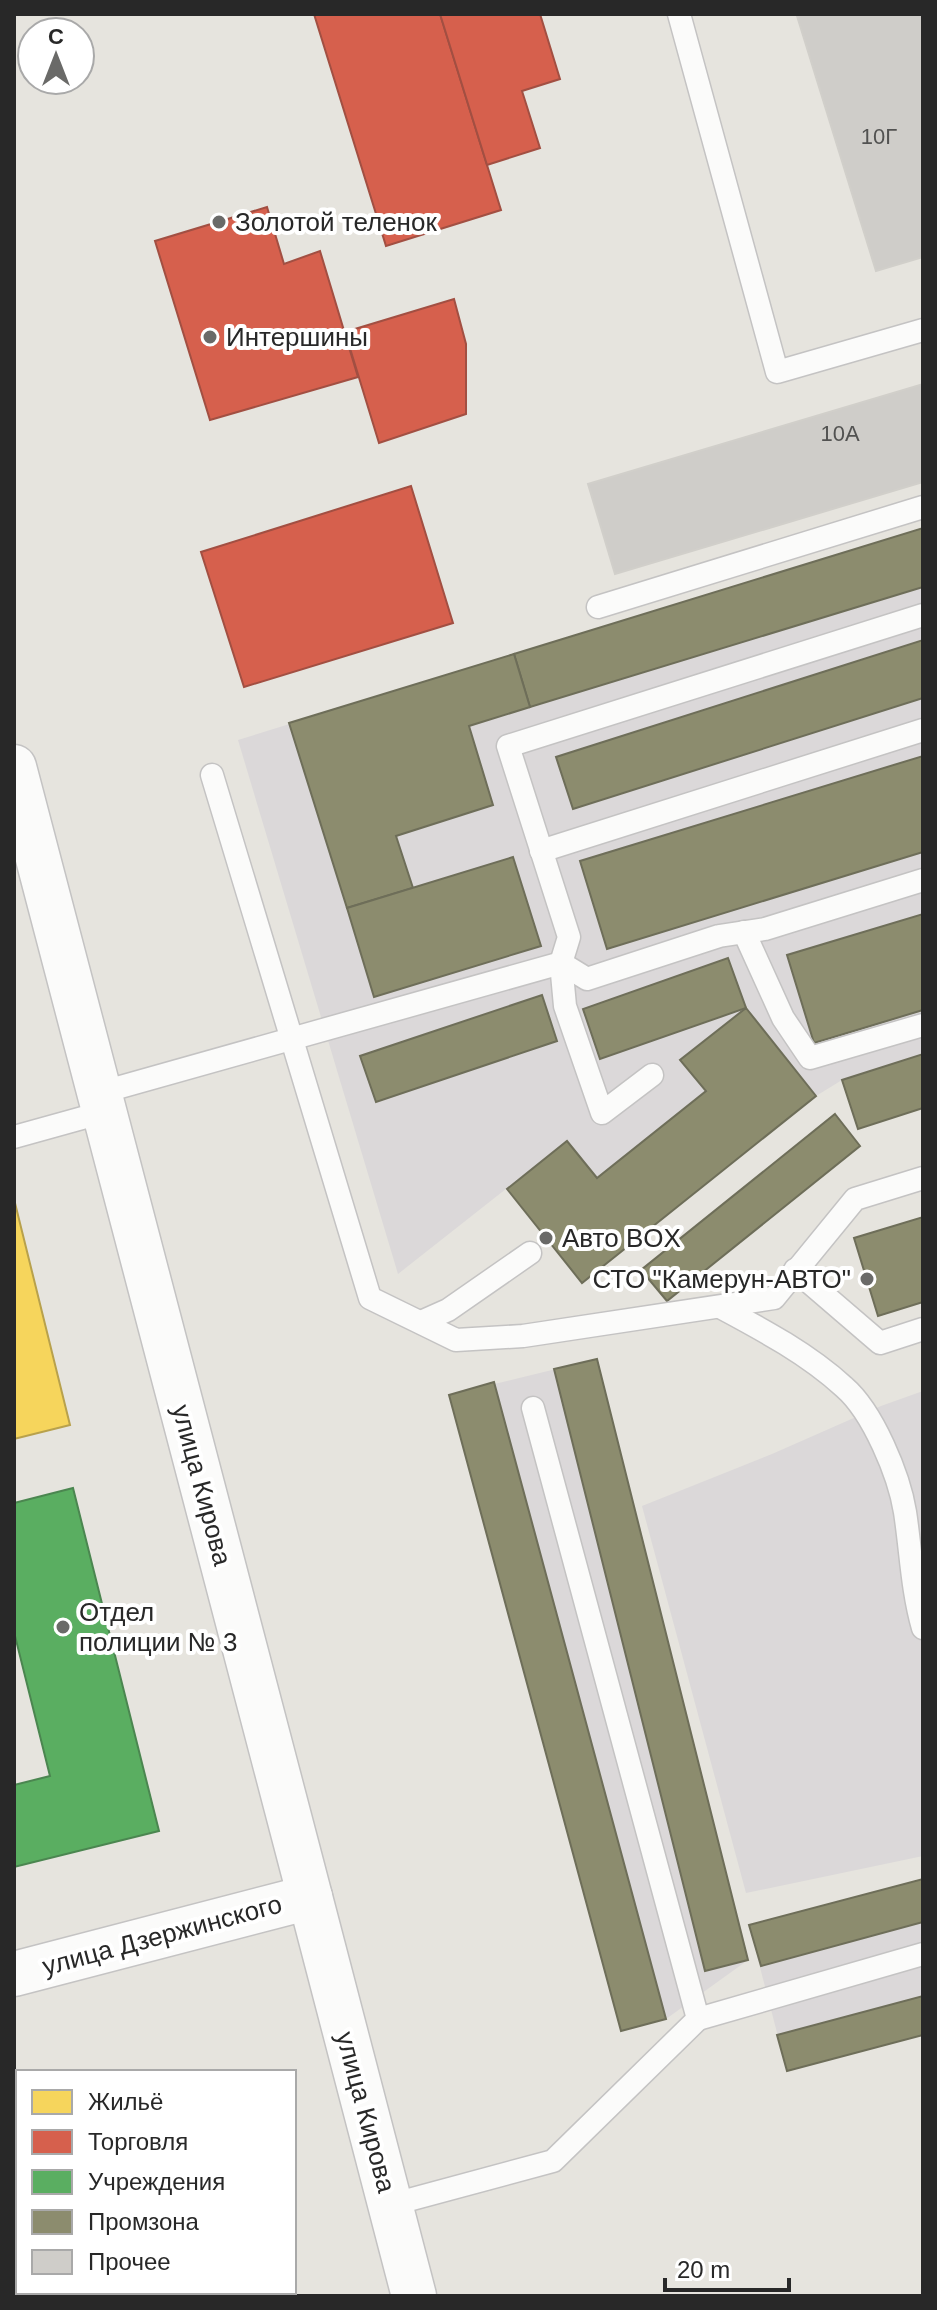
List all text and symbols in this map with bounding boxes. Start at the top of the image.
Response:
north arrow [16,16,96,96]
text: С [48,24,64,49]
house number: 10Г [861,124,897,149]
place label: Золотой теленок [235,207,437,237]
marker: Золотой теленок [210,213,228,231]
place label: Интершины [226,322,368,352]
marker: Интершины [201,328,219,346]
house number: 10А [820,421,860,446]
place label: Авто BOX [562,1223,681,1253]
marker: Авто BOX [537,1229,555,1247]
place label: СТО "Камерун-АВТО" [592,1264,851,1294]
marker: СТО "Камерун-АВТО" [858,1270,876,1288]
street label: улица Кирова [166,1401,238,1569]
place label: Отдел полиции № 3 [79,1597,237,1657]
marker: Отдел полиции № 3 [54,1618,72,1636]
street label: улица Дзержинского [39,1889,285,1981]
street label: улица Кирова [330,2028,402,2196]
legend [16,2070,296,2294]
text: Жильё [88,2088,163,2115]
text: Торговля [88,2128,188,2155]
text: Учреждения [88,2168,225,2195]
text: Промзона [88,2208,200,2235]
scale bar [665,2242,789,2292]
text: Прочее [88,2248,171,2275]
text: 20 m [677,2256,730,2283]

